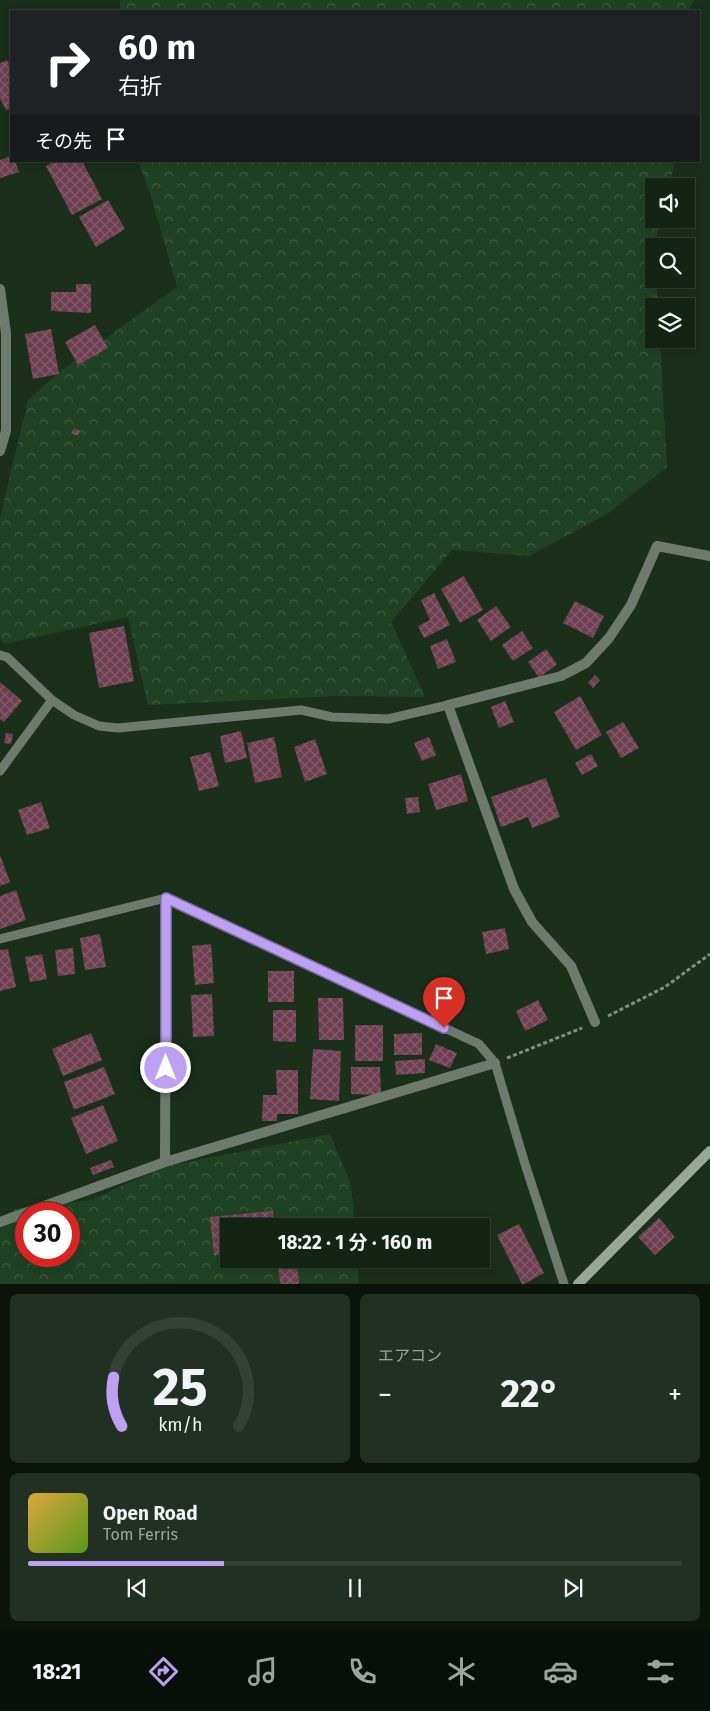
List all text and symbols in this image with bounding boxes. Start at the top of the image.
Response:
text: 60 m [118,26,196,68]
icon: right [35,30,100,95]
text: 右折 [118,73,162,100]
icon: arrive [102,125,130,153]
text: その先 [35,130,92,153]
map controls [645,178,695,348]
button: sound [645,178,695,228]
button: search [645,238,695,288]
button: layers [645,298,695,348]
pin [423,977,465,1028]
icon: arrive [430,984,458,1012]
position arrow [139,1041,191,1093]
speed limit sign: 30 [15,1202,80,1267]
text: 18:22 · 1 分 · 160 m [278,1231,432,1254]
text: エアコン [378,1346,442,1365]
text: 25 [153,1356,207,1419]
text: 22° [500,1371,560,1417]
text: − [378,1378,392,1411]
text: + [668,1378,682,1411]
text: km/h [158,1414,202,1436]
text: Open Road [103,1502,198,1525]
text: Tom Ferris [103,1525,178,1544]
icon: previous [123,1574,151,1602]
icon: pause [341,1574,369,1602]
icon: next [559,1574,587,1602]
icon: directions [146,1654,181,1689]
icon: music [245,1654,280,1689]
icon: phone [345,1654,380,1689]
icon: climate [444,1654,479,1689]
icon: car [543,1654,578,1689]
icon: filters [643,1654,678,1689]
text: 18:21 [32,1658,82,1685]

